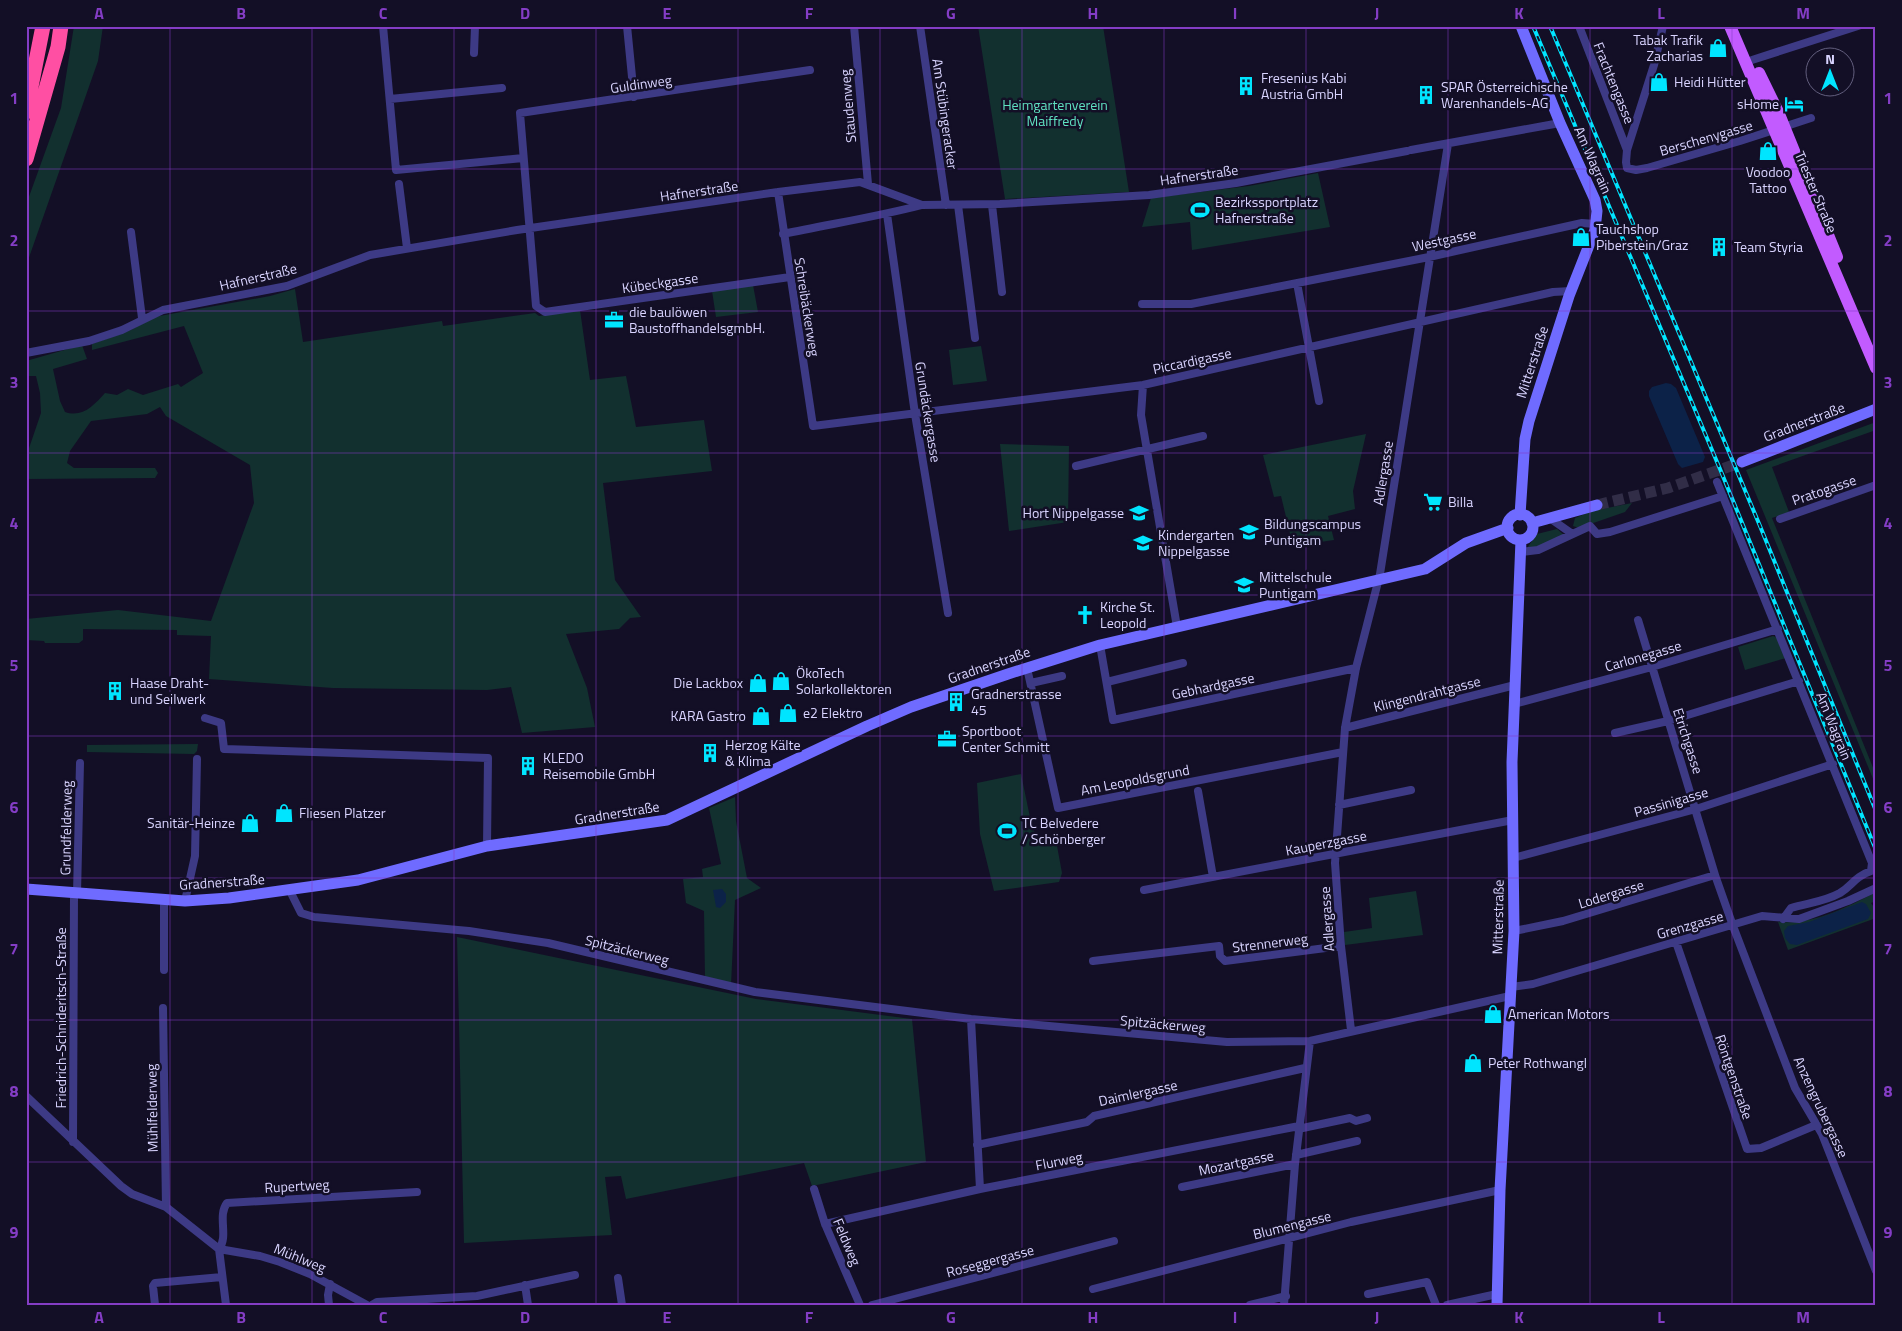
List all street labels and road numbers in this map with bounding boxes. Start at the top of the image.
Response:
street label: Frachtengasse [1589,39,1640,127]
street label: Am Stübingeracker [927,57,964,171]
street label: Staudenweg [834,68,861,144]
street label: Guldinweg [609,69,673,98]
street label: Berschenygasse [1657,114,1755,161]
street label: Am Wagrain [1569,123,1618,197]
street label: Triester Straße [1790,148,1843,236]
street label: Hafnerstraße [1158,159,1239,190]
street label: Hafnerstraße [658,175,739,206]
street label: Westgasse [1410,222,1478,257]
street label: Schreibäckerweg [789,256,826,358]
street label: Hafnerstraße [217,257,299,296]
street label: Kübeckgasse [621,267,699,298]
street label: Mitterstraße [1510,323,1553,401]
street label: Piccardigasse [1151,342,1233,379]
street label: Grundäckergasse [910,360,947,464]
street label: Gradnerstraße [1760,396,1848,447]
street label: Adlergasse [1367,439,1398,507]
street label: Pratogasse [1789,469,1859,510]
street label: Carlonegasse [1602,635,1684,677]
street label: Gradnerstraße [945,641,1033,688]
street label: Gebhardgasse [1170,667,1256,705]
street label: Klingendrahtgasse [1371,670,1483,717]
street label: Am Wagrain [1811,689,1858,763]
street label: Etrichgasse [1668,705,1709,777]
street label: Am Leopoldsgrund [1079,759,1191,800]
street label: Grundfelderweg [54,780,77,876]
street label: Passinigasse [1631,781,1710,822]
street label: Gradnerstraße [573,795,661,830]
street label: Kauperzgasse [1283,824,1368,861]
street label: Gradnerstraße [178,868,265,895]
street label: Lodergasse [1575,874,1646,913]
street label: Mitterstraße [1486,879,1509,955]
street label: Adlergasse [1314,886,1339,952]
street label: Grenzgasse [1654,905,1726,944]
street label: Friedrich-Schnideritsch-Straße [50,927,71,1109]
street label: Strennerweg [1231,927,1309,958]
street label: Spitzäckerweg [583,929,671,970]
street label: Spitzäckerweg [1119,1009,1207,1038]
street label: Röntgenstraße [1710,1032,1759,1122]
street label: Anzengrubergasse [1789,1053,1854,1161]
street label: Mühlfelderweg [140,1063,163,1153]
street label: Daimlergasse [1097,1074,1179,1111]
street label: Mozartgasse [1196,1144,1275,1181]
street label: Flurweg [1033,1146,1084,1175]
street label: Rupertweg [264,1173,330,1198]
street label: Blumengasse [1251,1205,1333,1244]
street label: Feldweg [828,1215,867,1269]
street label: Mühlweg [271,1238,330,1278]
street label: Roseggergasse [944,1239,1036,1282]

